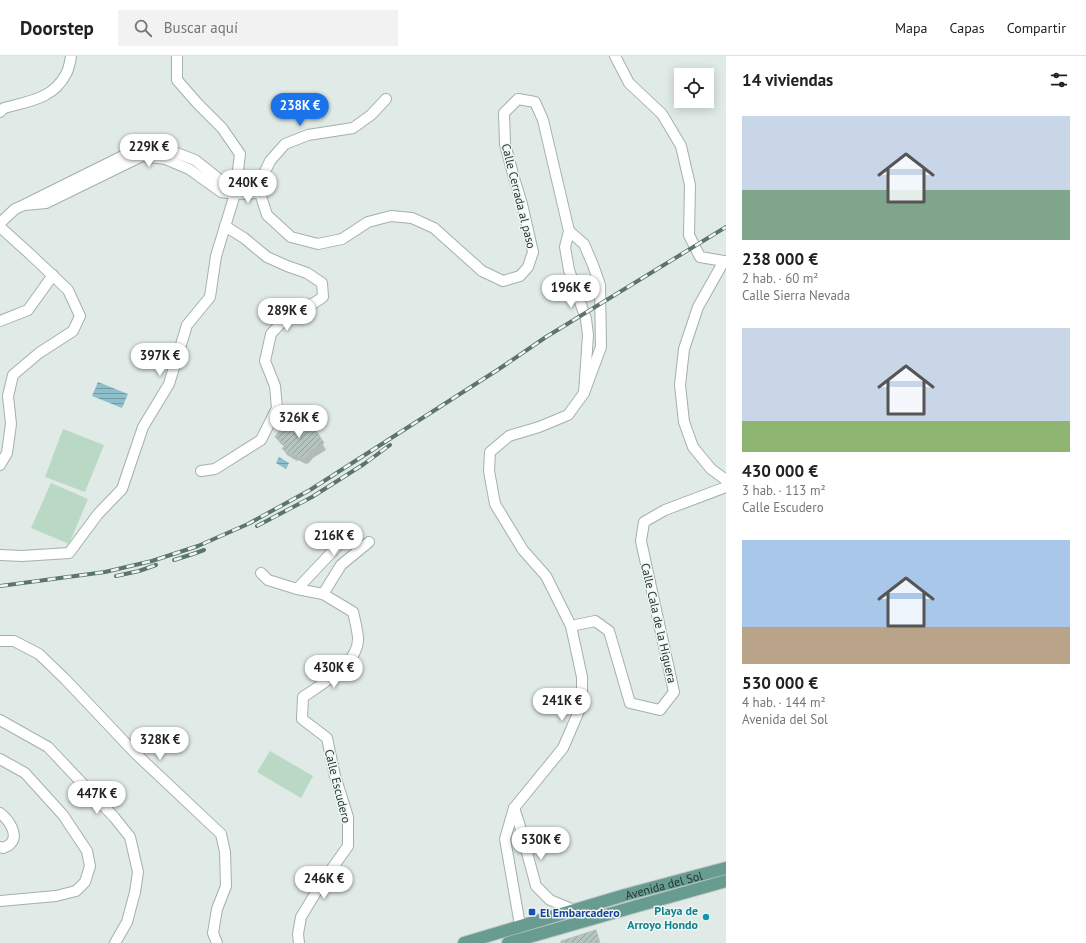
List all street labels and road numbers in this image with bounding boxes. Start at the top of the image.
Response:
street label: Calle Cerrada al paso [499,142,539,250]
street label: Calle Cala de la Higuera [638,561,680,685]
street label: Calle Escudero [322,748,354,824]
street label: Avenida del Sol [623,867,704,902]

